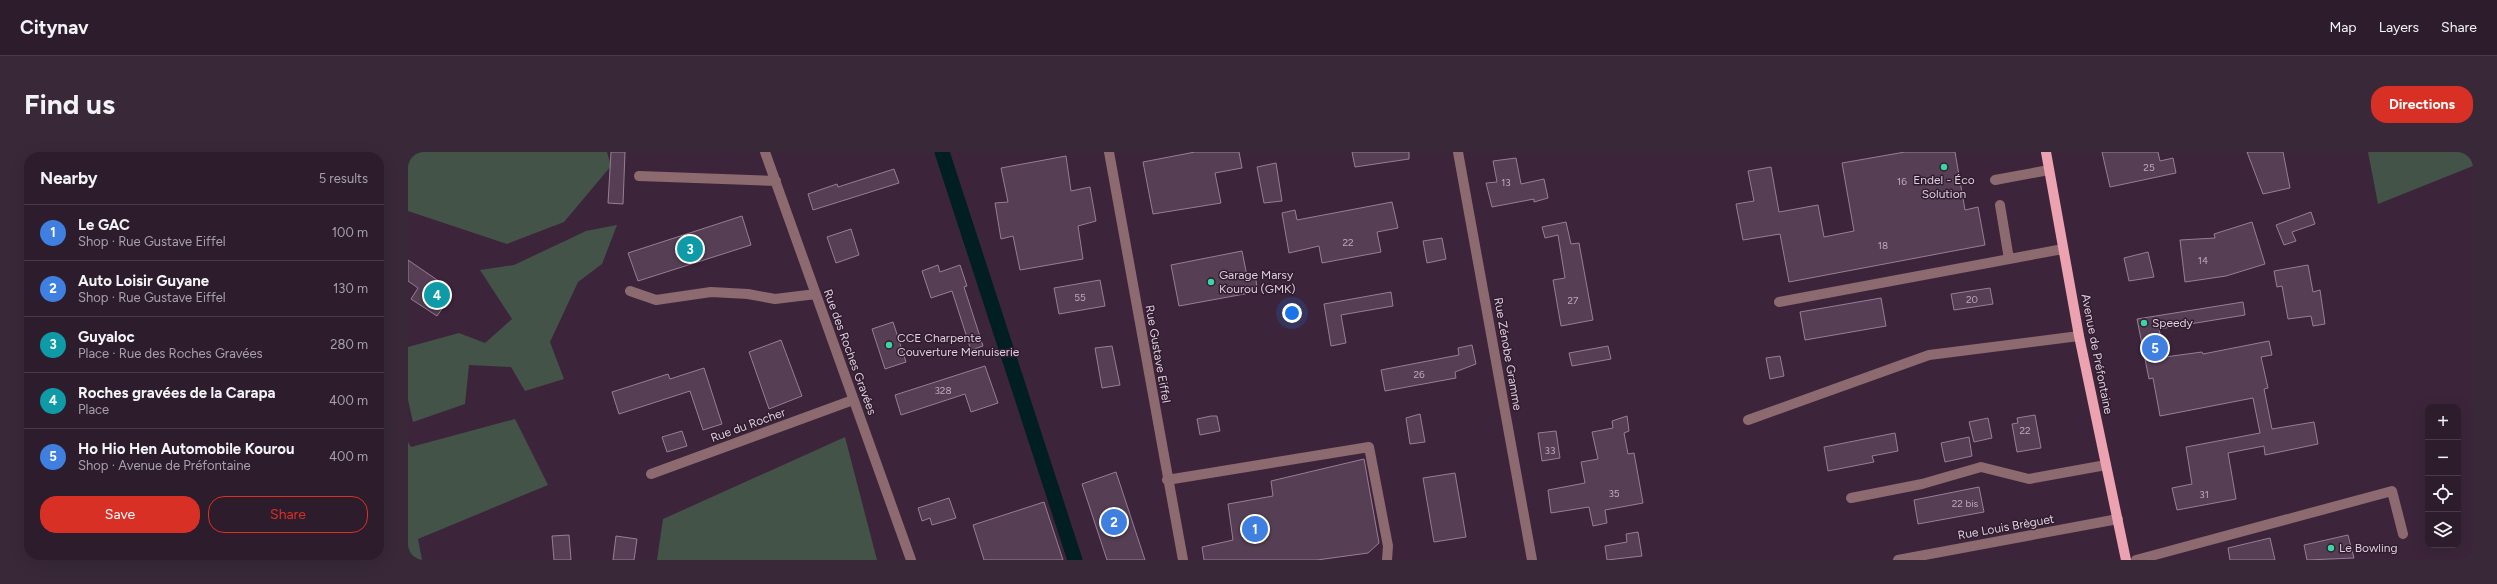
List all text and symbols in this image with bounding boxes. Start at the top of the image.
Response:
text: Citynav [20,16,89,39]
text: Map [2329,19,2357,36]
text: Layers [2379,19,2419,36]
text: Share [2441,19,2477,36]
button: Directions [2371,86,2473,123]
text: Find us [24,87,115,121]
house number: 25 [2143,161,2155,174]
marker: Endel - Éco Solution [1939,162,1949,172]
text: Nearby [40,168,98,188]
text: 5 results [319,171,368,186]
place label: Endel - Éco Solution [1913,173,1975,201]
house number: 16 [1897,175,1907,188]
house number: 13 [1501,176,1511,189]
text: Le GAC [78,216,130,234]
text: 1 [50,225,56,240]
text: 100 m [332,225,368,240]
text: Shop · Rue Gustave Eiffel [78,234,226,249]
pin: 3 [677,234,703,264]
house number: 22 [1342,236,1354,249]
house number: 18 [1878,239,1888,252]
house number: 14 [2198,254,2208,267]
place label: Garage Marsy Kourou (GMK) [1219,268,1296,296]
text: Auto Loisir Guyane [78,272,209,290]
marker: Garage Marsy Kourou (GMK) [1206,277,1216,287]
pin: 4 [424,280,450,310]
text: 2 [49,281,57,296]
text: 130 m [333,281,368,296]
street label: Rue des Roches Gravées [821,287,879,417]
text: Shop · Rue Gustave Eiffel [78,290,226,305]
house number: 55 [1074,291,1086,304]
house number: 20 [1966,293,1978,306]
street label: Avenue de Préfontaine [2078,293,2116,416]
house number: 27 [1568,294,1579,307]
street label: Rue Zénobe Gramme [1491,296,1525,412]
your location [1282,303,1302,323]
street label: Rue Gustave Eiffel [1142,304,1174,404]
place label: Speedy [2152,316,2194,330]
marker: Speedy [2139,318,2149,328]
text: Guyaloc [78,328,135,346]
place label: CCE Charpente Couverture Menuiserie [897,331,1020,359]
pin: 5 [2142,333,2168,363]
text: 3 [49,337,57,352]
text: 280 m [330,337,368,352]
marker: CCE Charpente Couverture Menuiserie [884,340,894,350]
text: Place · Rue des Roches Gravées [78,346,263,361]
house number: 26 [1413,368,1425,381]
text: Roches gravées de la Carapa [78,384,275,402]
house number: 328 [934,384,952,397]
text: 4 [49,393,57,408]
text: 400 m [329,393,368,408]
text: Place [78,402,109,417]
map controls [2425,404,2461,548]
button: + [2425,404,2461,440]
street label: Rue du Rocher [709,405,787,445]
house number: 22 [2019,424,2031,437]
text: Ho Hio Hen Automobile Kourou [78,440,294,458]
button: − [2425,440,2461,476]
house number: 33 [1545,444,1555,457]
text: 5 [49,449,57,464]
text: 400 m [329,449,368,464]
text: Shop · Avenue de Préfontaine [78,458,251,473]
button: locate [2425,476,2461,512]
house number: 35 [1608,487,1620,500]
house number: 31 [2199,488,2209,501]
button: Save [40,496,200,533]
button: Share [208,496,368,533]
house number: 22 bis [1952,497,1979,510]
pin: 2 [1101,507,1127,537]
street label: Rue Louis Brèguet [1957,512,2056,542]
button: layers [2425,512,2461,548]
pin: 1 [1242,514,1268,544]
place label: Le Bowling [2339,541,2397,555]
marker: Le Bowling [2326,543,2336,553]

